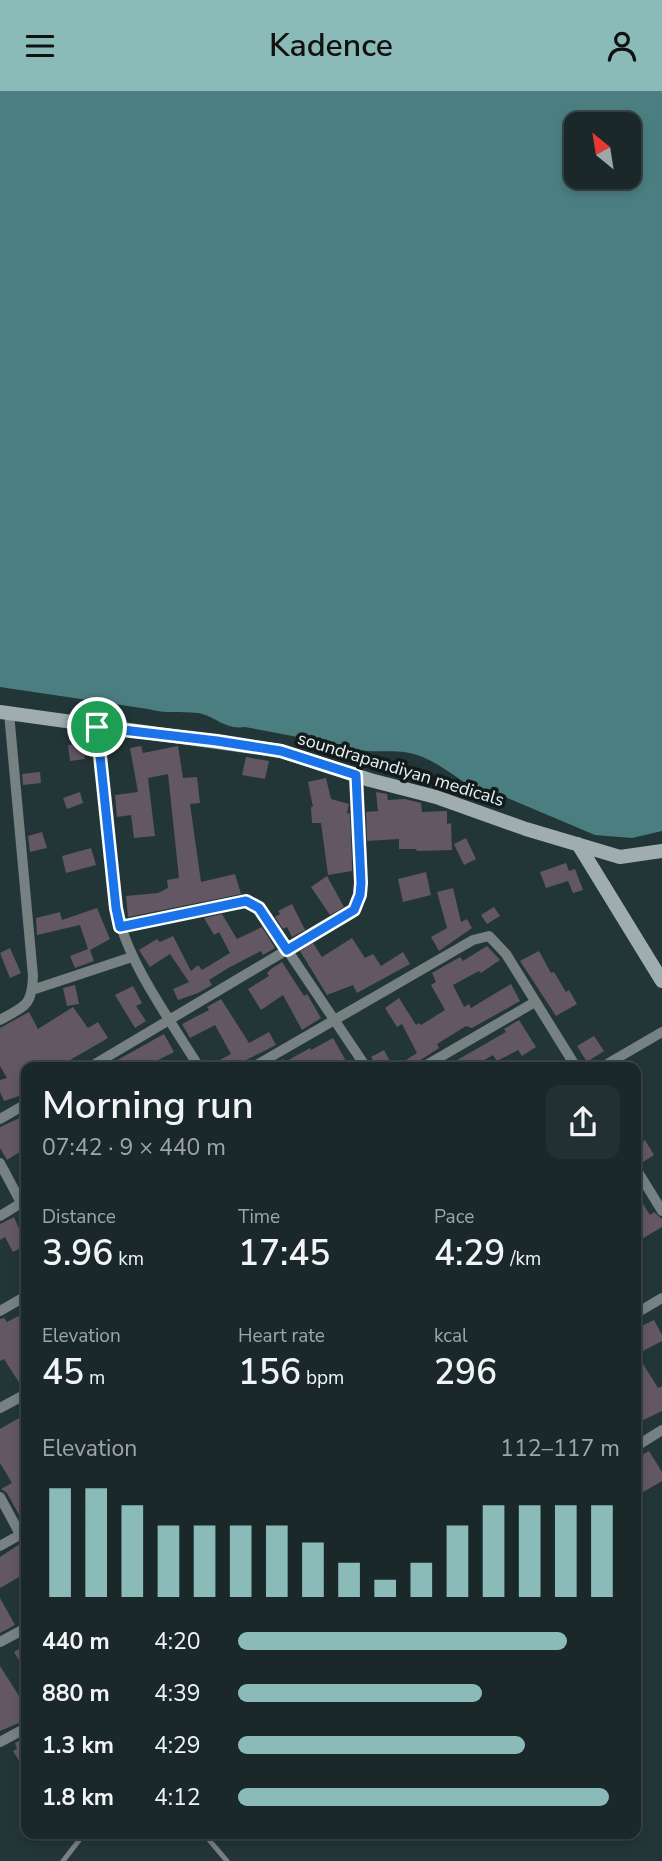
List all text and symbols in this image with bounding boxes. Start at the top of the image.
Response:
text: Kadence [269,24,393,67]
icon: menu [21,27,59,65]
icon: person [603,27,641,65]
north arrow [564,112,640,189]
map controls [564,112,641,189]
pin [67,697,127,757]
icon: arrive [78,708,116,746]
street label: soundrapandiyan medicals [295,726,507,812]
text: Morning run [42,1080,254,1131]
button: share [546,1085,620,1159]
text: 07:42 · 9 × 440 m [42,1132,226,1163]
text: Distance [42,1204,116,1230]
text: Time [238,1204,280,1230]
text: Pace [434,1204,474,1230]
text: 3.96 [42,1230,113,1277]
text: 17:45 [238,1230,330,1277]
text: 4:29 [434,1230,505,1277]
text: km [113,1246,144,1272]
text: /km [505,1246,541,1272]
text: Elevation [42,1323,121,1349]
text: Heart rate [238,1323,325,1349]
text: kcal [434,1323,468,1349]
text: 45 [42,1349,84,1396]
text: 156 [238,1349,301,1396]
text: 296 [434,1349,497,1396]
text: m [84,1365,105,1391]
text: bpm [301,1365,344,1391]
text: Elevation [42,1433,137,1464]
text: 112–117 m [500,1433,620,1464]
text: 440 m [42,1626,110,1657]
text: 4:20 [154,1626,201,1657]
text: 880 m [42,1678,110,1709]
text: 4:39 [154,1678,201,1709]
text: 1.3 km [42,1730,114,1761]
text: 4:29 [154,1730,201,1761]
text: 1.8 km [42,1782,114,1813]
text: 4:12 [154,1782,201,1813]

